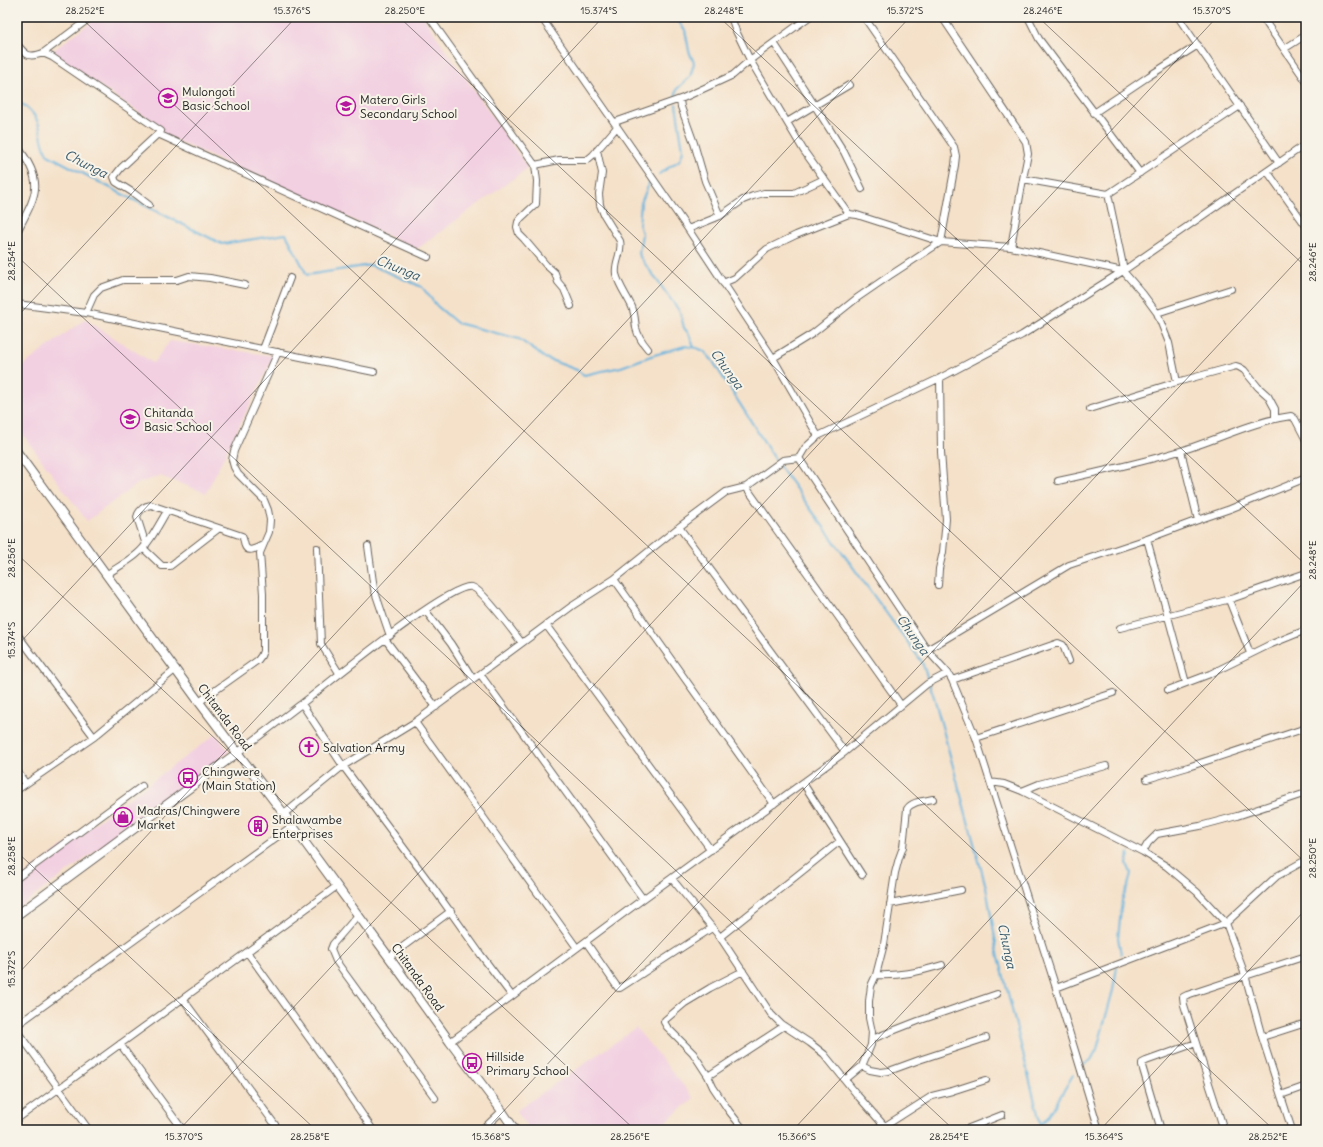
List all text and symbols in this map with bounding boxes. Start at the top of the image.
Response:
text: 28.252°E [65,4,105,17]
text: 15.376°S [274,4,311,17]
text: 28.250°E [385,4,425,17]
text: 15.374°S [581,4,618,17]
text: 28.248°E [704,4,744,17]
text: 15.372°S [887,4,924,17]
text: 28.246°E [1023,4,1063,17]
text: 15.370°S [1193,4,1231,17]
place label: Mulongoti Basic School [182,84,250,113]
school or university icon: Mulongoti Basic School [157,87,179,109]
place label: Matero Girls Secondary School [360,92,457,121]
school or university icon: Matero Girls Secondary School [335,95,357,117]
water label: Chunga [62,146,111,182]
text: 28.254°E [5,241,18,281]
text: 28.246°E [1306,242,1319,282]
water label: Chunga [374,252,423,285]
water label: Chunga [707,345,748,393]
place label: Chitanda Basic School [144,405,212,434]
school or university icon: Chitanda Basic School [119,408,141,430]
text: 28.256°E [5,538,18,578]
text: 28.248°E [1306,540,1319,580]
water label: Chunga [893,611,933,659]
text: 15.374°S [5,621,18,658]
street label: Chitanda Road [195,680,255,754]
church icon: Salvation Army [298,736,320,758]
place label: Salvation Army [323,740,405,755]
place label: Chingwere (Main Station) [202,764,276,793]
bus stop icon: Chingwere (Main Station) [177,767,199,789]
place label: Madras/Chingwere Market [137,803,240,832]
shop icon: Madras/Chingwere Market [112,806,134,828]
place label: Shalawambe Enterprises [272,812,342,841]
building icon: Shalawambe Enterprises [247,815,269,837]
text: 28.258°E [5,836,18,876]
text: 28.250°E [1306,838,1319,878]
water label: Chunga [994,922,1020,971]
street label: Chitanda Road [388,940,448,1014]
text: 15.372°S [5,950,18,987]
place label: Hillside Primary School [486,1049,569,1078]
bus stop icon: Hillside Primary School [461,1052,483,1074]
text: 15.370°S [165,1130,203,1143]
text: 28.258°E [290,1130,330,1143]
text: 15.368°S [472,1130,510,1143]
text: 28.256°E [610,1130,650,1143]
text: 15.366°S [778,1130,816,1143]
text: 28.254°E [929,1130,969,1143]
text: 15.364°S [1085,1130,1123,1143]
text: 28.252°E [1248,1130,1288,1143]

